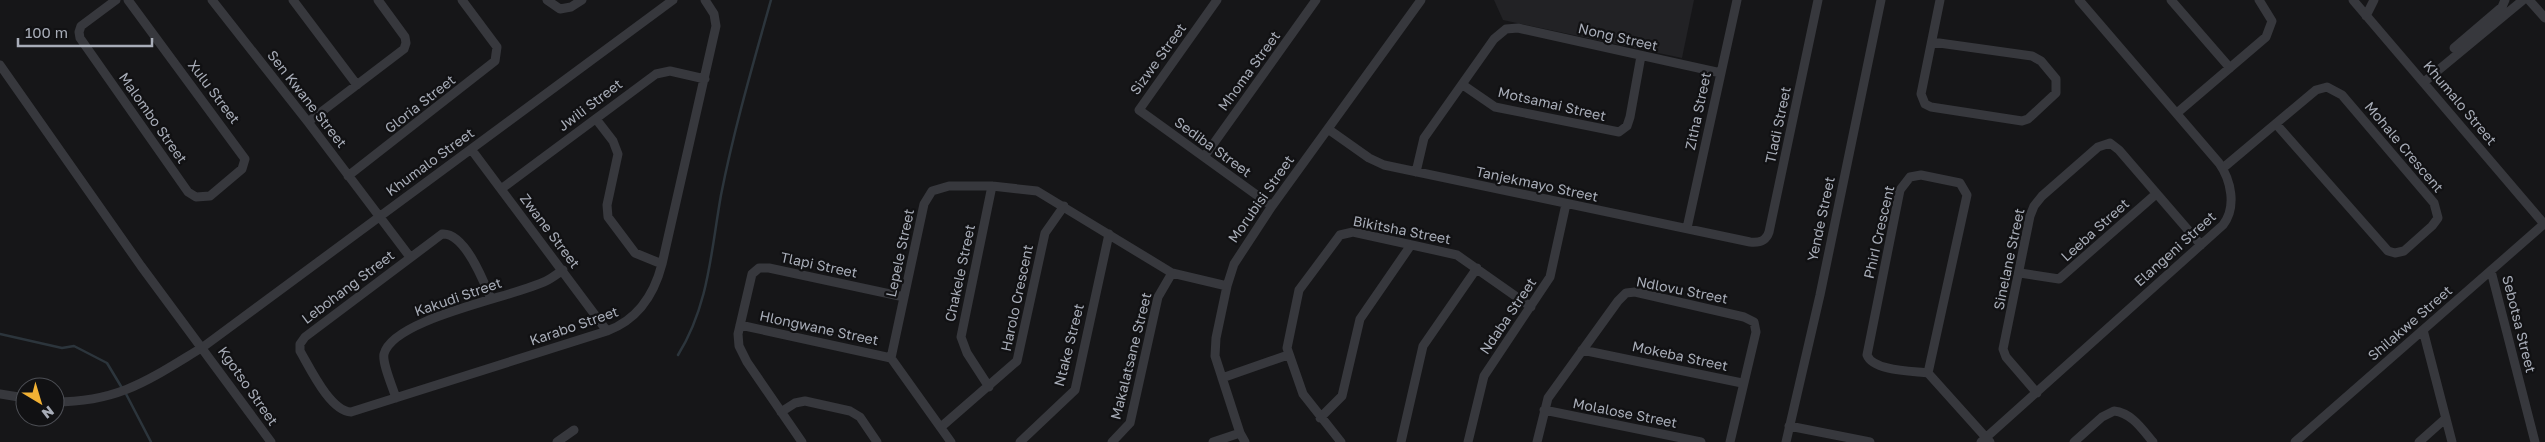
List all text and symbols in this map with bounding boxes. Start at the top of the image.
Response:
scale bar [18,15,151,47]
street label: Nong Street [1577,19,1660,54]
street label: Sizwe Street [1126,20,1189,98]
text: 100 m [25,23,68,41]
street label: Mhoma Street [1214,28,1283,114]
street label: Sen Kwane Street [264,47,351,151]
street label: Xulu Street [185,57,244,127]
street label: Khumalo Street [2420,57,2501,148]
street label: Malombo Street [116,69,191,166]
street label: Zitha Street [1681,70,1714,151]
street label: Gloria Street [381,71,458,136]
street label: Jwili Street [554,75,625,134]
street label: Motsamai Street [1496,83,1608,124]
street label: Tladi Street [1761,85,1794,165]
street label: Mohale Crescent [2362,98,2447,195]
street label: Sediba Street [1172,113,1255,180]
street label: Khumalo Street [382,124,477,199]
street label: Morubisi Street [1224,152,1297,246]
street label: Tanjekmayo Street [1474,162,1600,205]
street label: Yende Street [1803,175,1838,263]
street label: PhirI Crescent [1860,184,1897,280]
street label: Zwane Street [517,190,584,271]
street label: Leeba Street [2057,195,2132,265]
street label: Lepele Street [882,207,917,299]
street label: Sinelane Street [1989,207,2028,311]
street label: Elangeni Street [2130,208,2219,290]
street label: Bikitsha Street [1352,212,1452,247]
street label: Chakele Street [941,223,978,323]
street label: Harolo Crescent [997,243,1036,353]
street label: Lebohang Street [298,246,397,327]
street label: Tlapi Street [779,248,859,281]
street label: Ndlovu Street [1635,272,1729,307]
street label: Sebotsa Street [2499,273,2540,374]
street label: Kakudi Street [412,274,504,319]
street label: Ndaba Street [1476,274,1539,357]
street label: Shilakwe Street [2364,281,2455,364]
street label: Makalatsane Street [1106,291,1155,421]
street label: Karabo Street [527,302,620,349]
street label: Ntake Street [1050,302,1087,388]
street label: Hlongwane Street [758,307,880,348]
street label: Mokeba Street [1631,337,1730,374]
street label: Kgotso Street [215,343,282,429]
north arrow [15,377,65,427]
street label: Molalose Street [1571,394,1679,431]
text: N [39,403,58,423]

